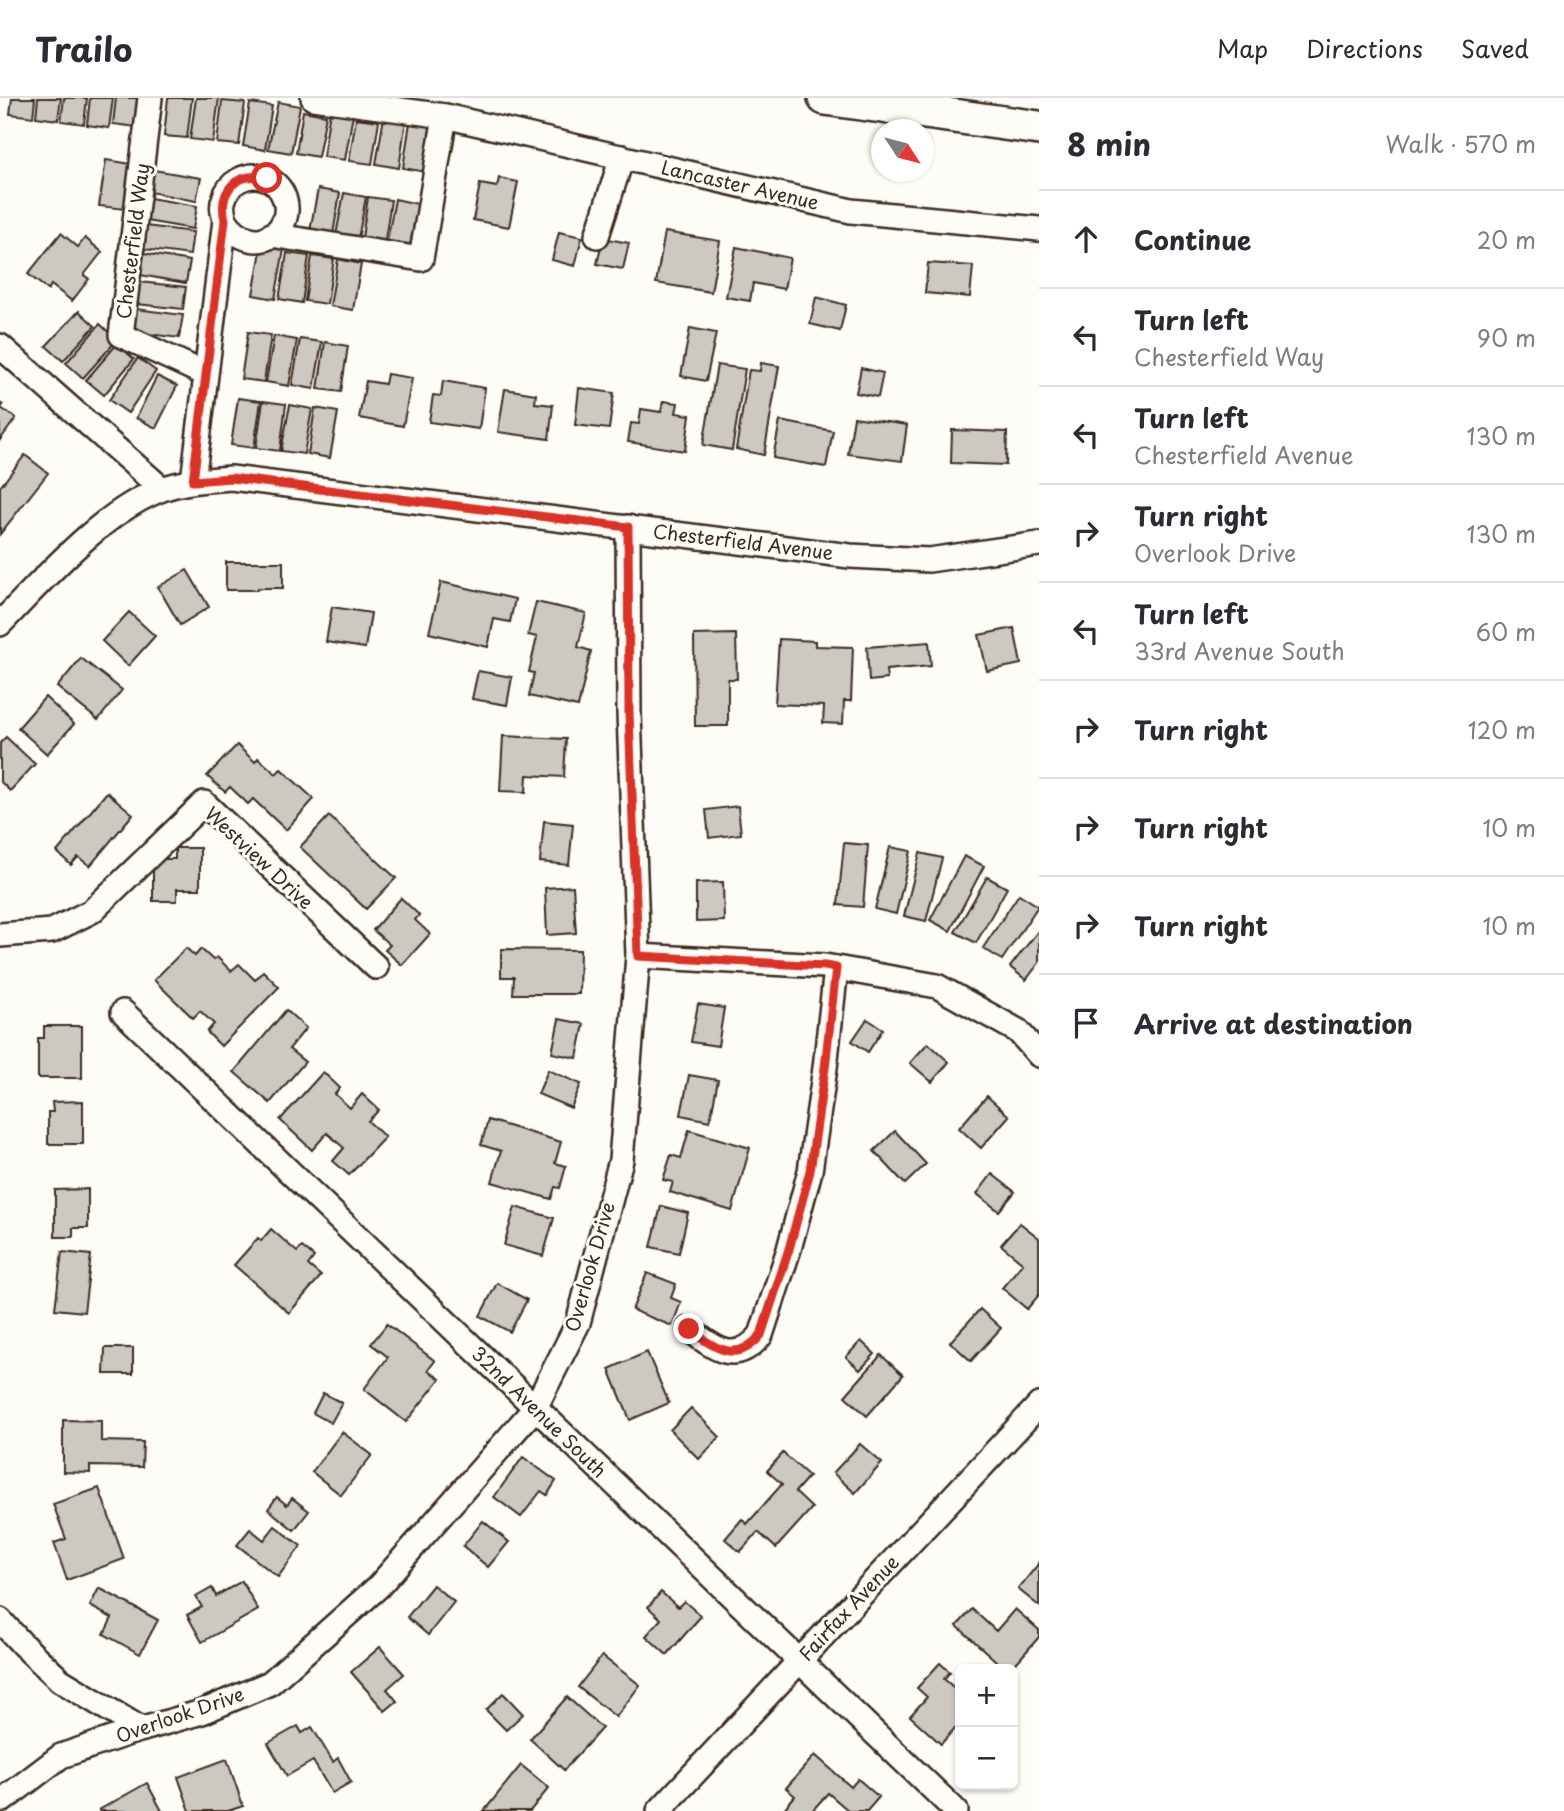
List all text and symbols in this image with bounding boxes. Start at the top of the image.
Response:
text: Trailo [35,23,132,73]
text: Map [1217,30,1268,66]
text: Directions [1306,30,1423,66]
text: Saved [1461,30,1529,66]
north arrow [871,119,934,182]
text: 8 min [1067,121,1151,166]
text: Walk · 570 m [1386,126,1536,161]
street label: Lancaster Avenue [659,152,822,216]
street label: Chesterfield Way [109,161,155,321]
route start [251,162,282,193]
icon: ahead [1067,220,1105,258]
text: Continue [1134,220,1251,259]
text: 20 m [1477,222,1536,257]
text: Turn left [1134,300,1249,339]
icon: left [1067,318,1105,356]
text: 90 m [1477,320,1536,355]
text: Chesterfield Way [1134,339,1324,374]
text: Turn left [1134,398,1249,437]
icon: left [1067,416,1105,454]
text: 130 m [1466,418,1536,453]
text: Chesterfield Avenue [1134,437,1354,472]
text: Turn right [1134,496,1268,535]
icon: right [1067,514,1105,552]
street label: Chesterfield Avenue [651,516,835,566]
text: 130 m [1466,516,1536,551]
text: Overlook Drive [1134,535,1296,570]
text: Turn left [1134,594,1249,633]
icon: left [1067,612,1105,650]
text: 60 m [1476,614,1536,649]
text: 33rd Avenue South [1134,633,1345,668]
icon: right [1067,710,1105,748]
text: Turn right [1134,710,1268,749]
text: 120 m [1468,712,1536,747]
street label: Westview Drive [199,799,320,915]
icon: right [1067,808,1105,846]
text: Turn right [1134,808,1268,847]
text: 10 m [1482,810,1536,845]
icon: right [1067,906,1105,944]
text: Turn right [1134,906,1268,945]
text: 10 m [1482,908,1536,943]
icon: arrive [1067,1004,1105,1042]
text: Arrive at destination [1134,1004,1413,1043]
street label: Overlook Drive [557,1198,621,1335]
route end [673,1313,704,1344]
street label: 32nd Avenue South [466,1339,614,1483]
street label: Fairfax Avenue [792,1548,905,1667]
map controls [955,1664,1018,1790]
button: + [955,1664,1018,1727]
street label: Overlook Drive [112,1679,248,1749]
button: − [955,1727,1018,1790]

